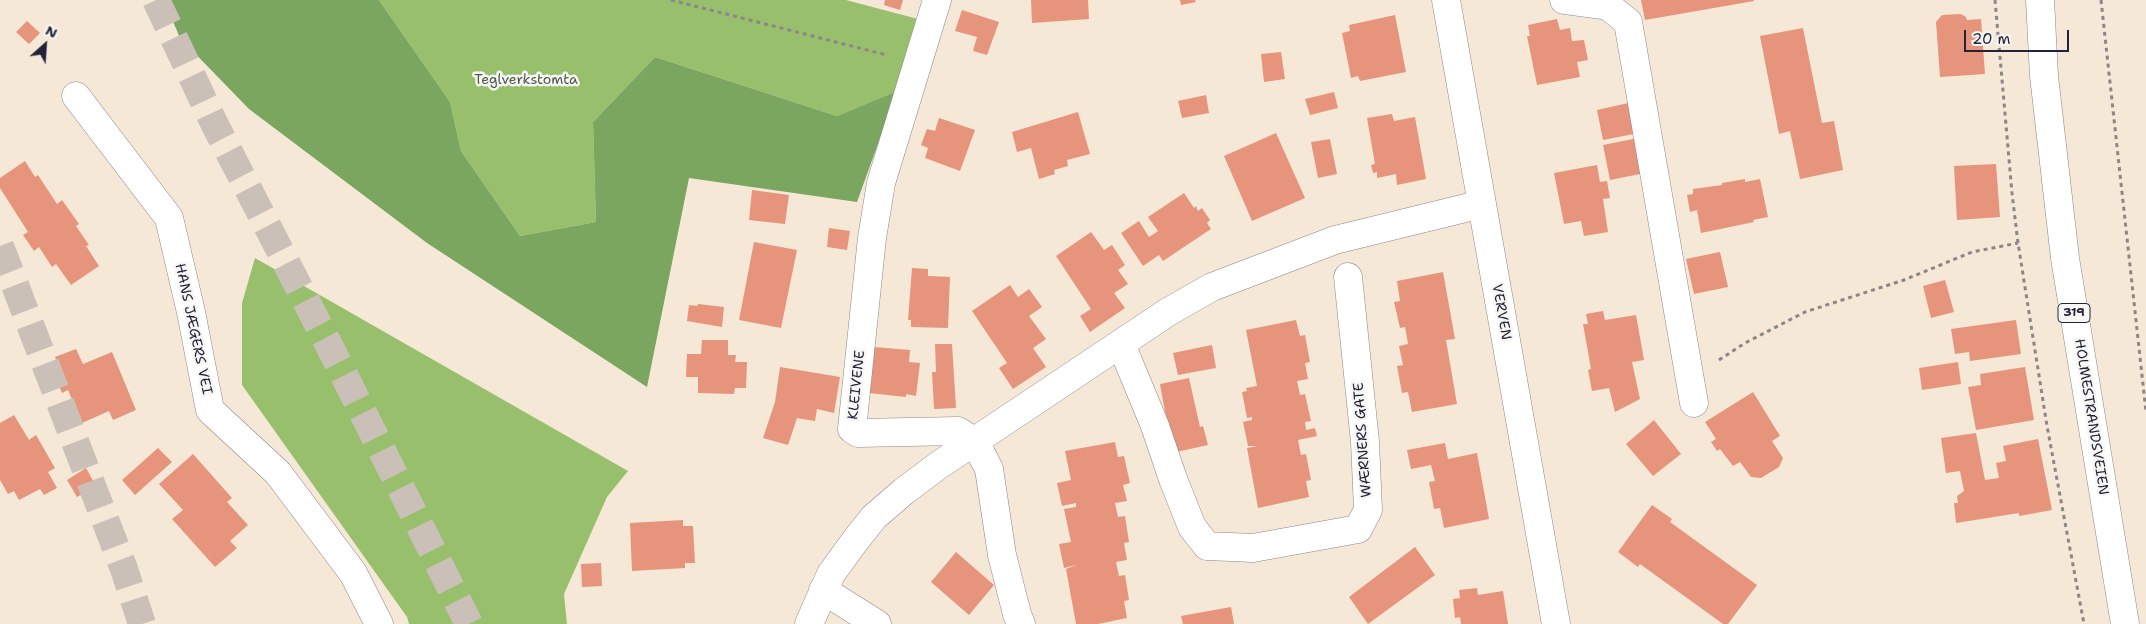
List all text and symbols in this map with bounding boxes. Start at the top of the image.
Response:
north arrow [20,20,70,70]
scale bar [1966,20,2071,52]
text: N [43,21,61,42]
text: 20 m [1972,29,2011,49]
park label: Teglverkstomta [474,72,578,88]
street label: HANS JÆGERS VEI [171,262,215,396]
street label: VERVEN [1488,283,1514,341]
road number: 319 [2058,304,2090,322]
street label: HOLMESTRANDSVEIEN [2070,338,2112,496]
street label: KLEIVENE [845,350,869,420]
street label: WÆRNERS GATE [1351,382,1375,498]

